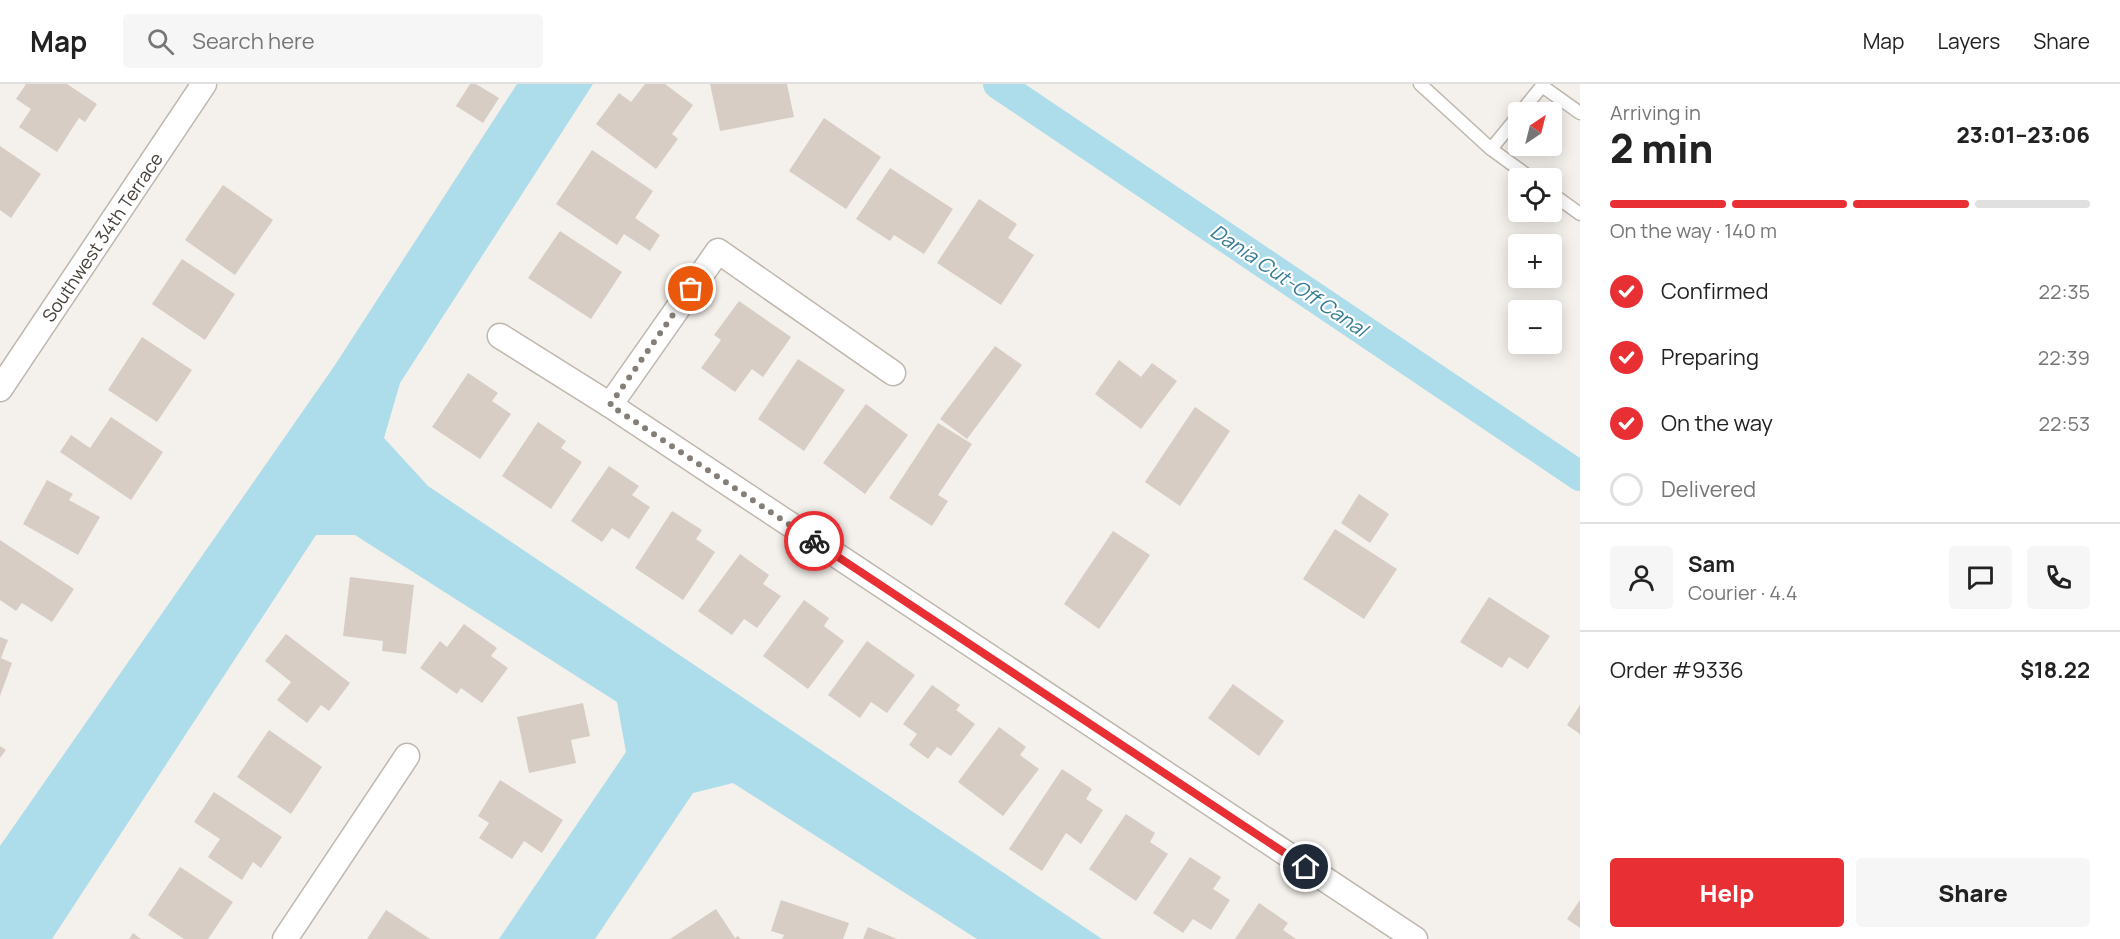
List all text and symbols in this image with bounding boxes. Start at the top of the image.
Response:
search box [123,14,543,68]
text: Map [30,22,87,60]
icon: search [144,25,177,58]
text: Search here [192,26,315,56]
text: Map [1863,27,1904,55]
text: Layers [1937,27,2000,55]
text: Share [2033,27,2090,55]
text: Arriving in [1610,99,1701,126]
north arrow [1508,102,1562,156]
map controls [1508,102,1562,354]
text: 23:01–23:06 [1957,120,2090,150]
text: 2 min [1610,121,1713,175]
street label: Southwest 34th Terrace [36,148,168,326]
button: locate [1508,168,1562,222]
water label: Dania Cut-Off Canal [1205,217,1375,344]
text: On the way · 140 m [1610,217,1777,244]
button: + [1508,234,1562,288]
pin [665,263,716,314]
icon: bag [674,272,707,305]
icon: check [1610,275,1643,308]
text: Confirmed [1661,276,1769,306]
text: 22:35 [2039,278,2090,305]
button: − [1508,300,1562,354]
icon: check [1610,341,1643,374]
text: Preparing [1661,342,1759,372]
text: 22:39 [2038,344,2090,371]
icon: check [1610,407,1643,440]
text: On the way [1661,408,1773,438]
text: 22:53 [2039,410,2090,437]
text: Delivered [1661,474,1756,504]
courier [784,511,844,571]
icon: bike [798,525,831,558]
button: person [1610,546,1673,609]
button: chat [1949,546,2012,609]
button: phone [2027,546,2090,609]
text: Sam [1688,549,1735,579]
text: Courier · 4.4 [1688,579,1798,606]
text: Order #9336 [1610,655,1744,685]
text: $18.22 [2020,655,2090,685]
pin [1280,841,1331,892]
icon: home [1289,850,1322,883]
button: Help [1610,858,1844,927]
button: Share [1856,858,2090,927]

